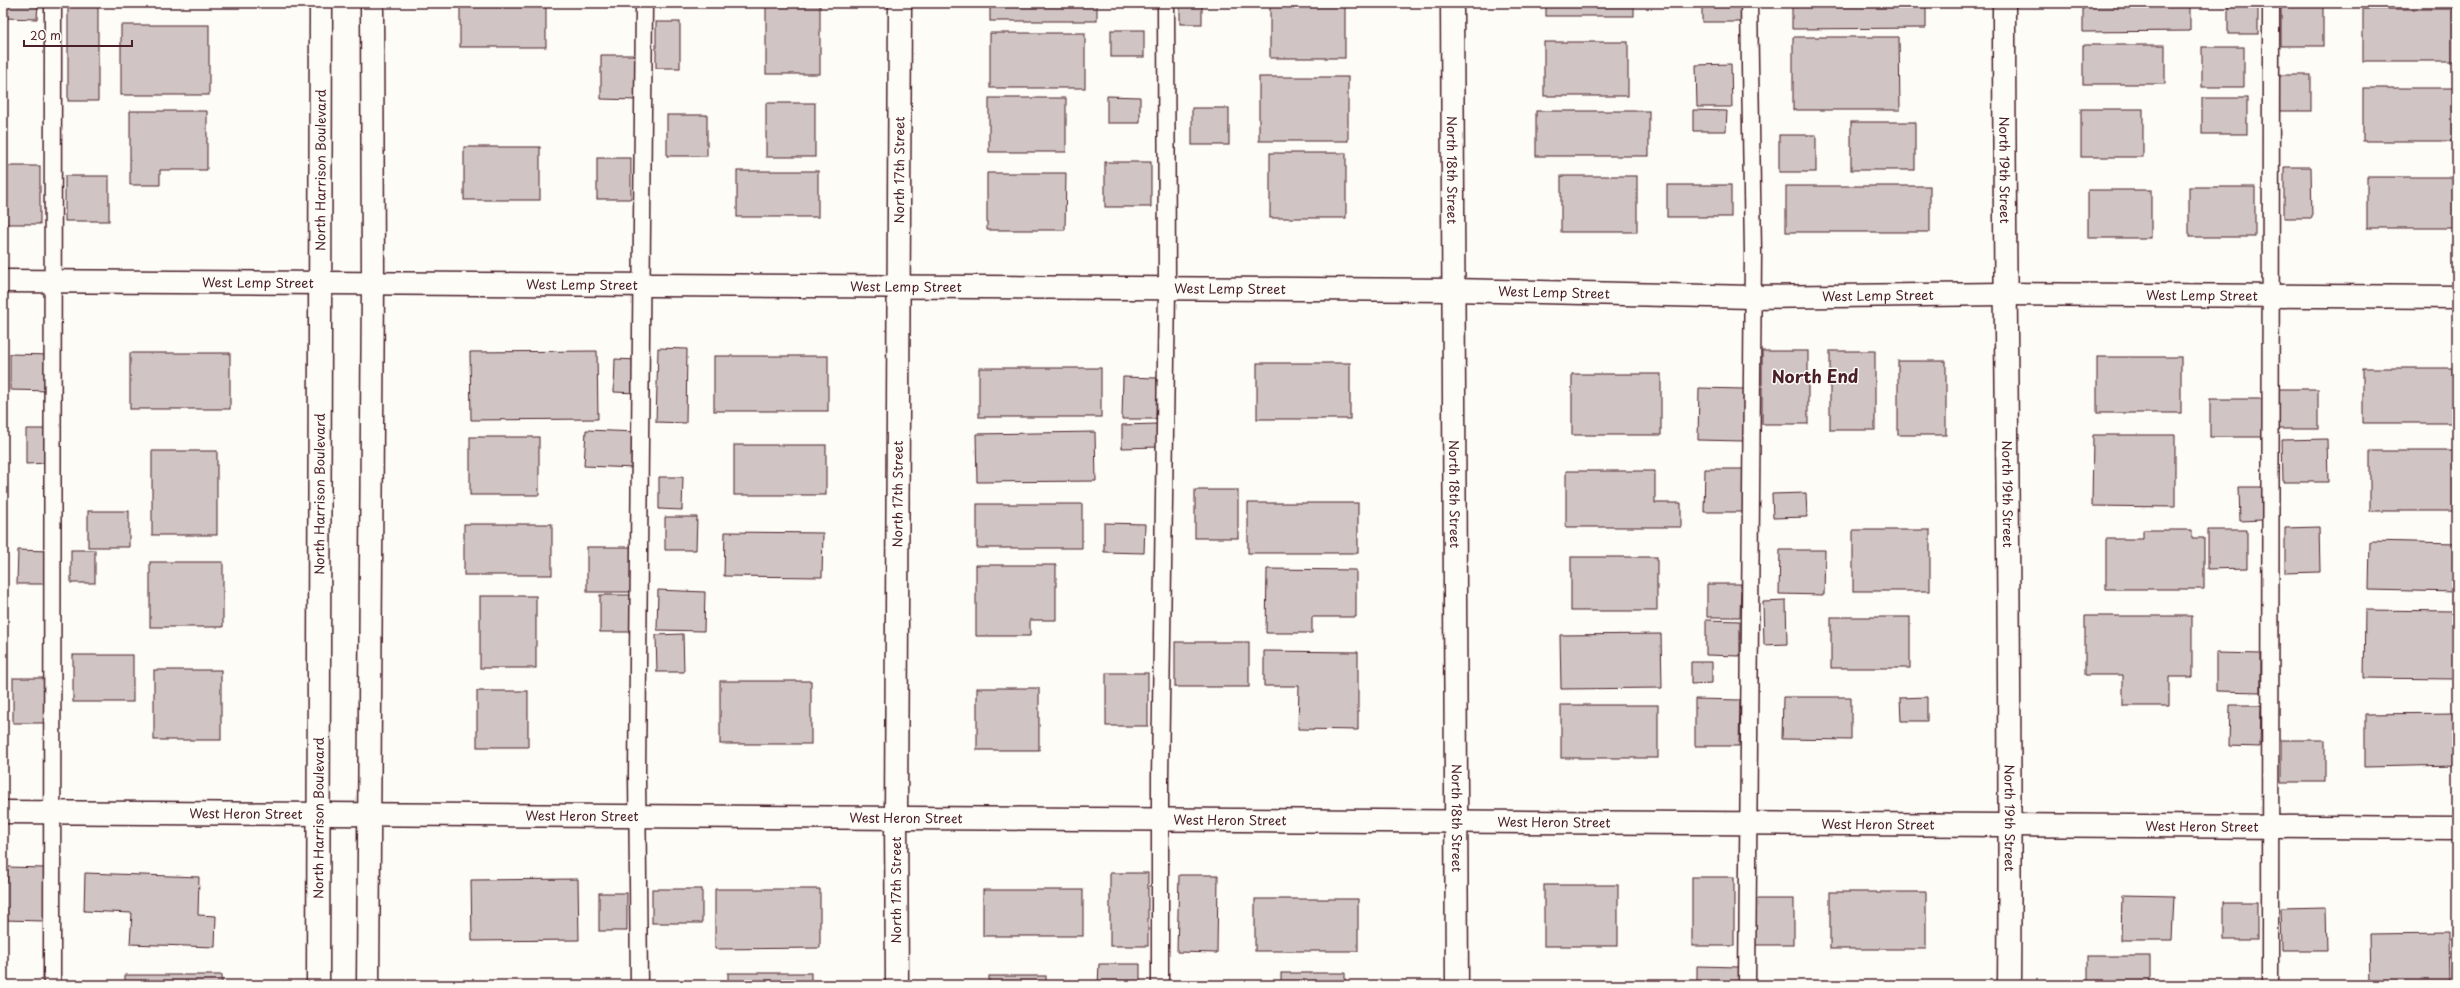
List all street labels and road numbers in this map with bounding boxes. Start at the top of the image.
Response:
street label: North Harrison Boulevard [310,89,330,251]
street label: North 18th Street [1443,116,1462,224]
street label: North 19th Street [1995,116,2015,224]
street label: North 17th Street [889,117,908,223]
street label: West Lemp Street [202,272,314,292]
street label: West Lemp Street [526,274,638,294]
street label: West Lemp Street [850,276,962,296]
street label: West Lemp Street [1174,278,1286,298]
street label: West Lemp Street [1498,281,1610,303]
street label: West Lemp Street [1822,285,1934,305]
street label: West Lemp Street [2146,285,2258,305]
street label: North Harrison Boulevard [309,413,329,575]
street label: North 18th Street [1445,440,1465,548]
street label: North 19th Street [1998,440,2018,548]
street label: North 17th Street [887,441,907,547]
street label: North Harrison Boulevard [308,737,328,899]
street label: North 18th Street [1448,764,1467,872]
street label: North 19th Street [2001,764,2020,871]
street label: West Heron Street [189,803,303,823]
street label: West Heron Street [525,805,639,825]
street label: West Heron Street [849,808,963,827]
street label: West Heron Street [1173,810,1287,829]
street label: West Heron Street [1497,812,1611,831]
street label: West Heron Street [1821,814,1935,834]
street label: West Heron Street [2145,816,2259,836]
street label: North 17th Street [886,837,905,943]

